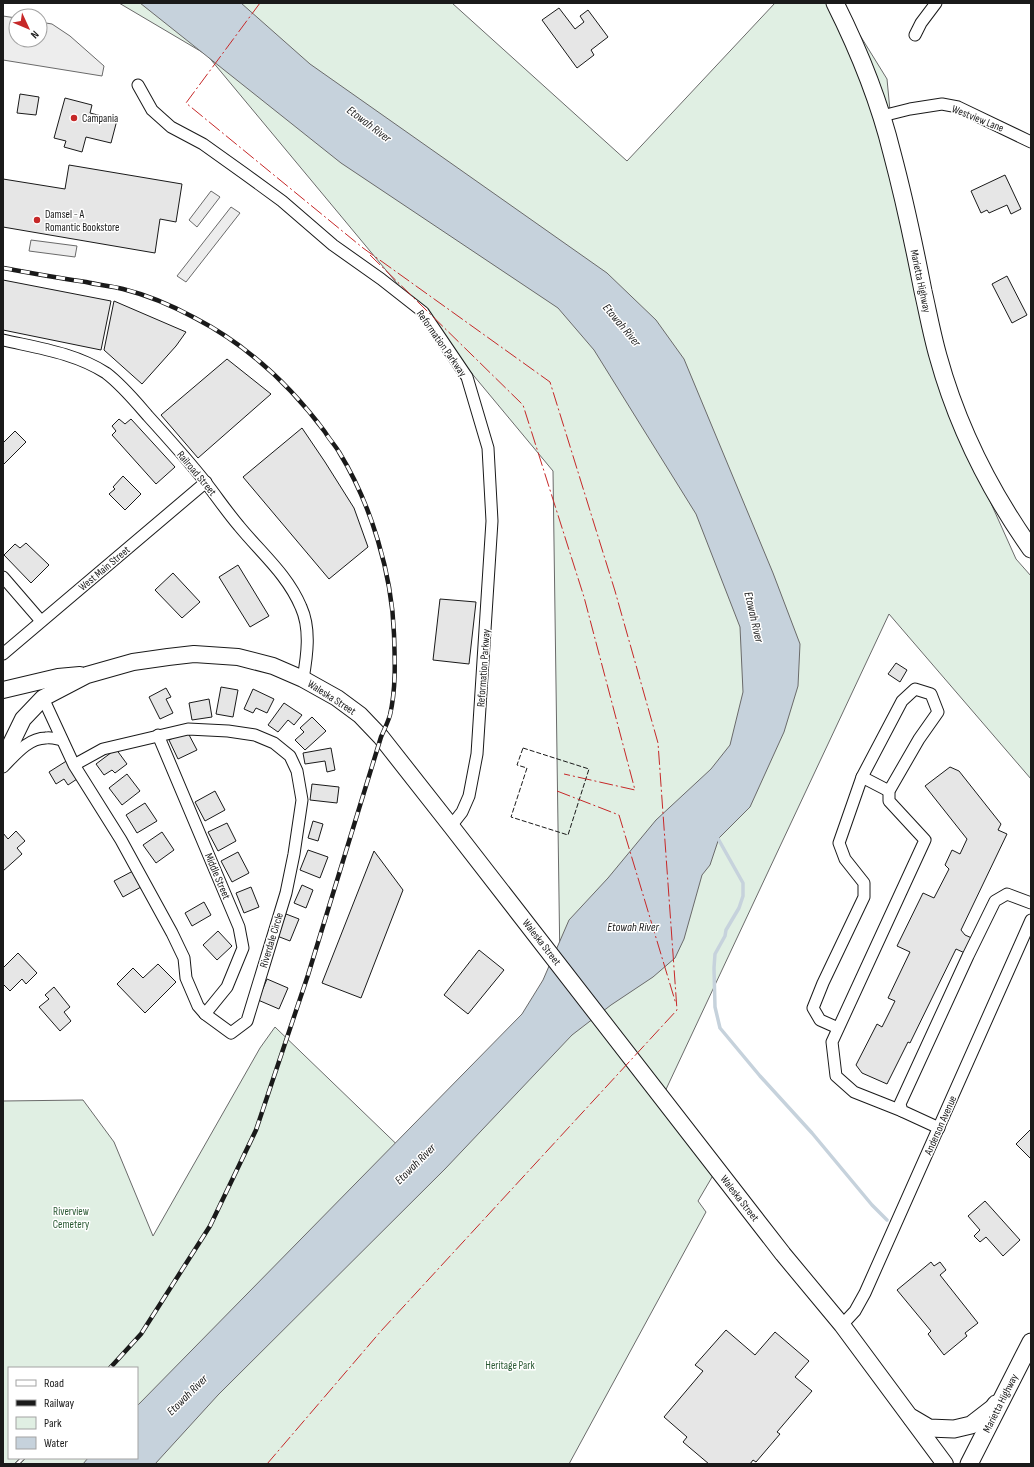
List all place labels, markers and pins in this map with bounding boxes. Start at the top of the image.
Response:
place label: Campania [82,112,118,125]
marker: Campania [69,113,79,123]
place label: Damsel - A Romantic Bookstore [45,208,119,234]
marker: Damsel - A Romantic Bookstore [32,215,42,225]

